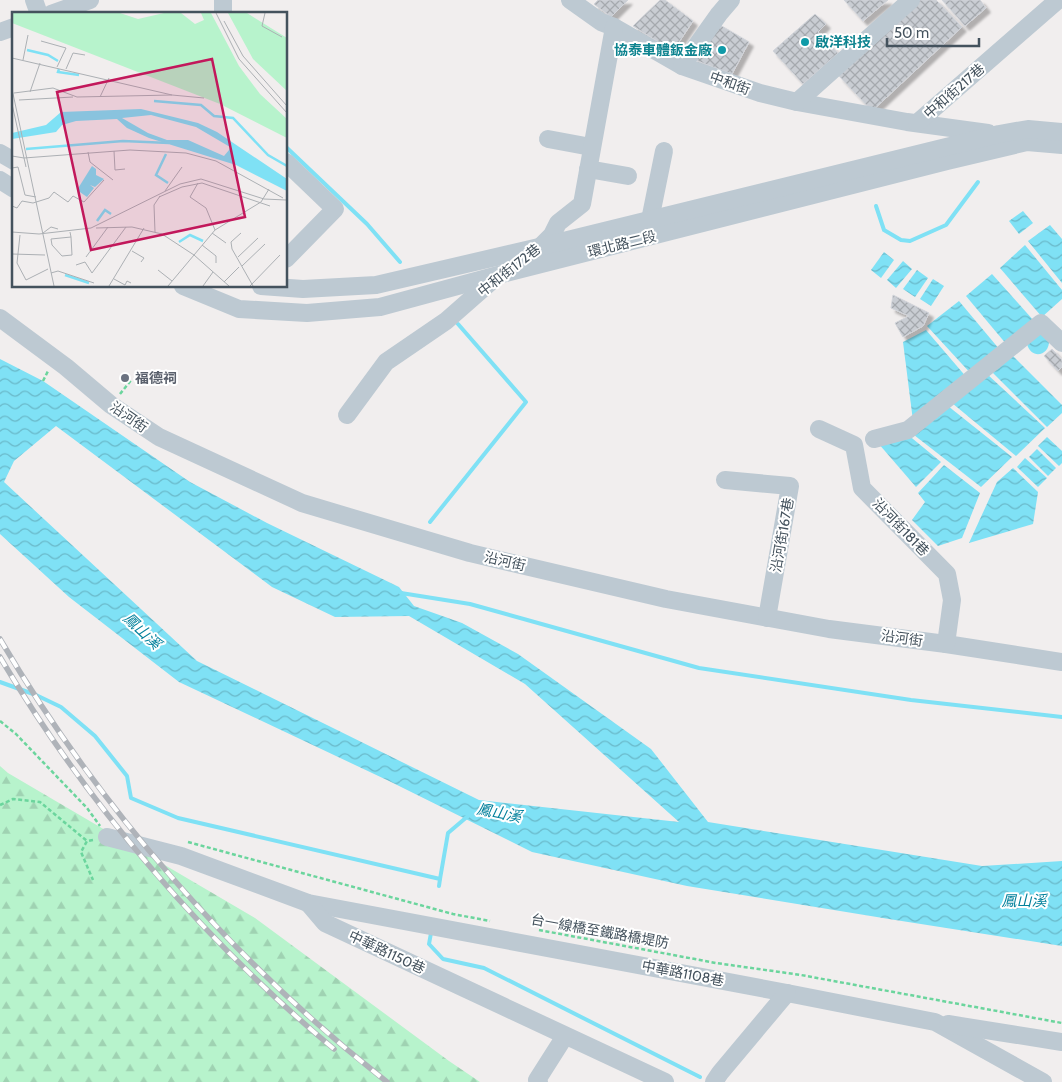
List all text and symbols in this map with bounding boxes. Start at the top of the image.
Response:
inset map [12,12,288,288]
scale bar [887,15,980,47]
text: 50 m [894,24,929,42]
place label: 啟洋科技 [815,33,871,51]
marker: 啟洋科技 [799,36,811,48]
place label: 協泰車體鈑金廠 [614,41,712,59]
marker: 協泰車體鈑金廠 [716,44,728,56]
street label: 中和街217巷 [920,60,988,122]
street label: 中和街 [707,67,753,99]
street label: 環北路二段 [586,227,658,261]
street label: 中和街172巷 [474,240,544,300]
place label: 福德祠 [135,369,177,387]
marker: 福德祠 [119,372,131,384]
street label: 沿河街 [107,398,151,436]
street label: 沿河街181巷 [869,494,933,560]
street label: 沿河街167巷 [767,496,797,574]
street label: 沿河街 [483,548,527,574]
water label: 鳳山溪 [119,609,166,654]
street label: 沿河街 [880,626,924,650]
water label: 鳳山溪 [475,800,525,827]
water label: 鳳山溪 [1001,892,1048,910]
street label: 台一線橋至鐵路橋堤防 [530,910,670,952]
street label: 中華路1150巷 [346,926,428,978]
street label: 中華路1108巷 [640,956,726,990]

